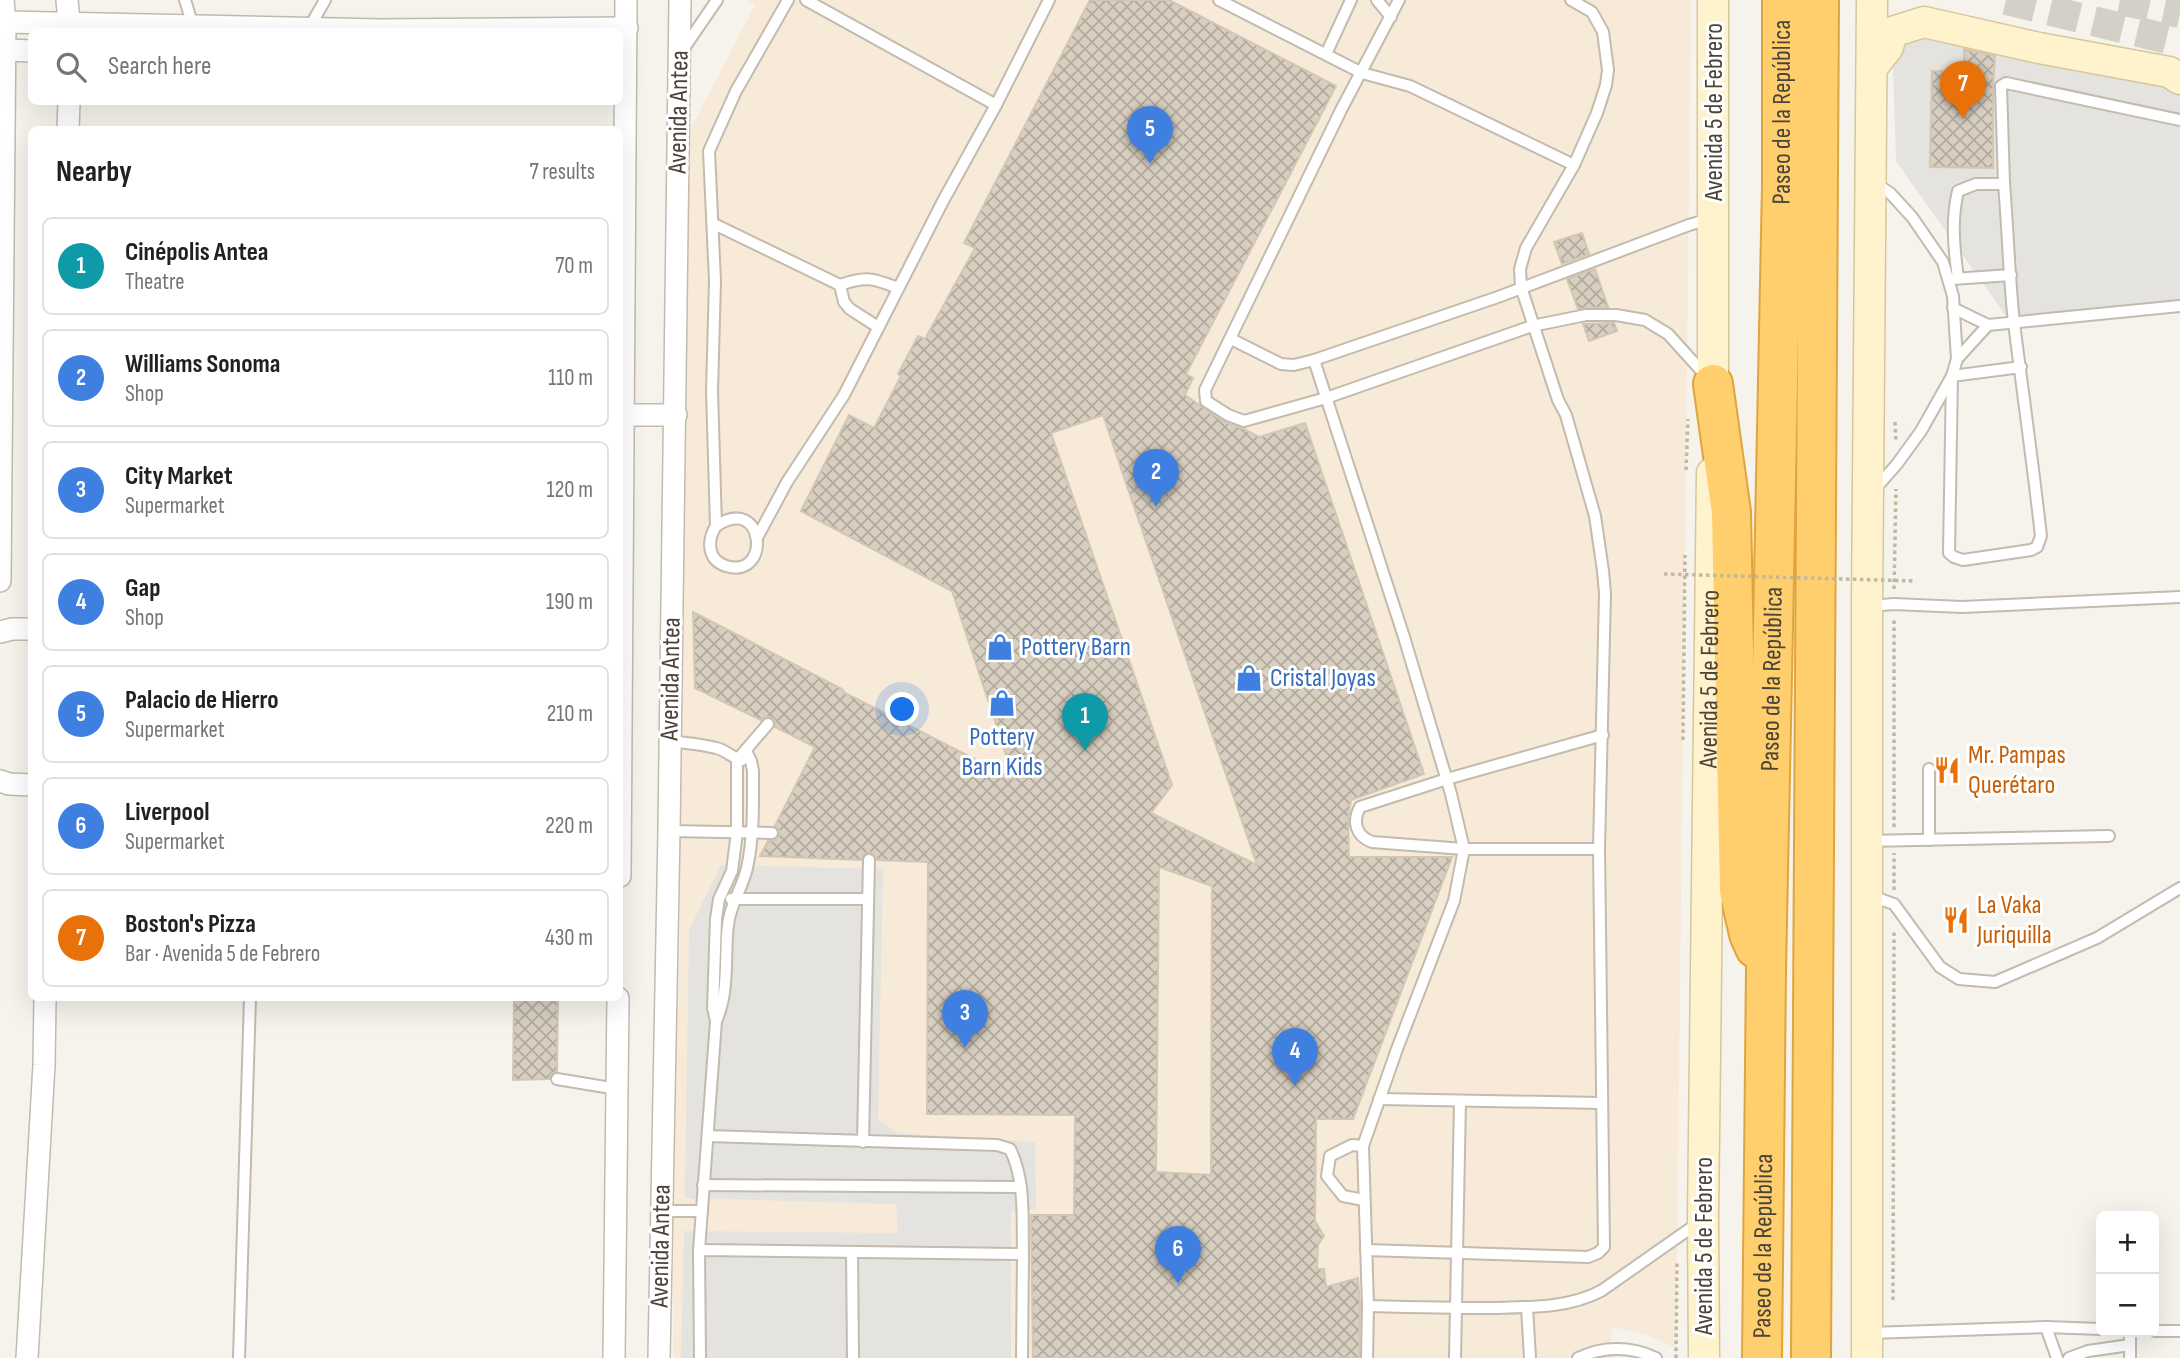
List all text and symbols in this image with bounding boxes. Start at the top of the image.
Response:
street label: Paseo de la República [1766,20,1798,205]
street label: Avenida 5 de Febrero [1699,23,1730,202]
search box [28,28,623,105]
icon: search [52,48,90,86]
street label: Avenida Antea [662,50,696,175]
text: Search here [108,51,211,82]
pin: 7 [1940,61,1986,119]
pin: 5 [1127,106,1173,164]
text: Nearby [56,154,132,190]
text: 7 results [529,158,595,186]
text: Cinépolis Antea [125,237,268,268]
text: 1 [76,252,86,280]
text: 70 m [555,252,593,280]
text: Theatre [125,268,185,296]
text: Williams Sonoma [125,349,280,380]
text: 2 [76,364,86,392]
text: 110 m [548,364,593,392]
text: Shop [125,380,164,408]
pin: 2 [1133,449,1179,507]
text: City Market [125,461,233,492]
text: 3 [76,476,86,504]
text: 120 m [547,476,593,504]
text: Supermarket [125,492,225,520]
text: Gap [125,573,160,604]
street label: Paseo de la República [1755,586,1789,772]
text: 4 [76,588,86,616]
text: 190 m [546,588,593,616]
street label: Avenida 5 de Febrero [1693,590,1726,769]
text: Shop [125,604,164,632]
street label: Avenida Antea [654,617,688,742]
shop icon: Pottery Barn [985,632,1015,662]
place label: Pottery Barn [1021,632,1131,663]
shop icon: Cristal Joyas [1234,663,1264,693]
place label: Cristal Joyas [1270,663,1376,694]
text: Palacio de Hierro [125,685,279,716]
shop icon: Pottery Barn Kids [987,688,1017,718]
your location [885,692,919,726]
pin: 1 [1062,693,1108,751]
text: 5 [76,700,86,728]
text: 210 m [547,700,593,728]
text: Supermarket [125,716,225,744]
place label: Pottery Barn Kids [961,722,1043,783]
place label: Mr. Pampas Querétaro [1968,740,2066,801]
restaurant icon: Mr. Pampas Querétaro [1932,755,1962,785]
text: Liverpool [125,797,210,828]
text: 6 [76,812,86,840]
text: 220 m [545,812,593,840]
text: Supermarket [125,828,225,856]
place label: La Vaka Juriquilla [1976,890,2052,951]
restaurant icon: La Vaka Juriquilla [1941,905,1971,935]
text: Boston's Pizza [125,909,256,940]
text: 7 [76,924,86,952]
text: 430 m [545,924,593,952]
text: Bar · Avenida 5 de Febrero [125,940,320,968]
pin: 3 [942,990,988,1048]
pin: 4 [1272,1028,1318,1086]
street label: Paseo de la República [1747,1153,1780,1339]
street label: Avenida 5 de Febrero [1689,1157,1720,1336]
street label: Avenida Antea [644,1184,678,1309]
map controls [2096,1211,2159,1337]
button: + [2096,1211,2159,1274]
pin: 6 [1155,1226,1201,1284]
button: − [2096,1274,2159,1337]

